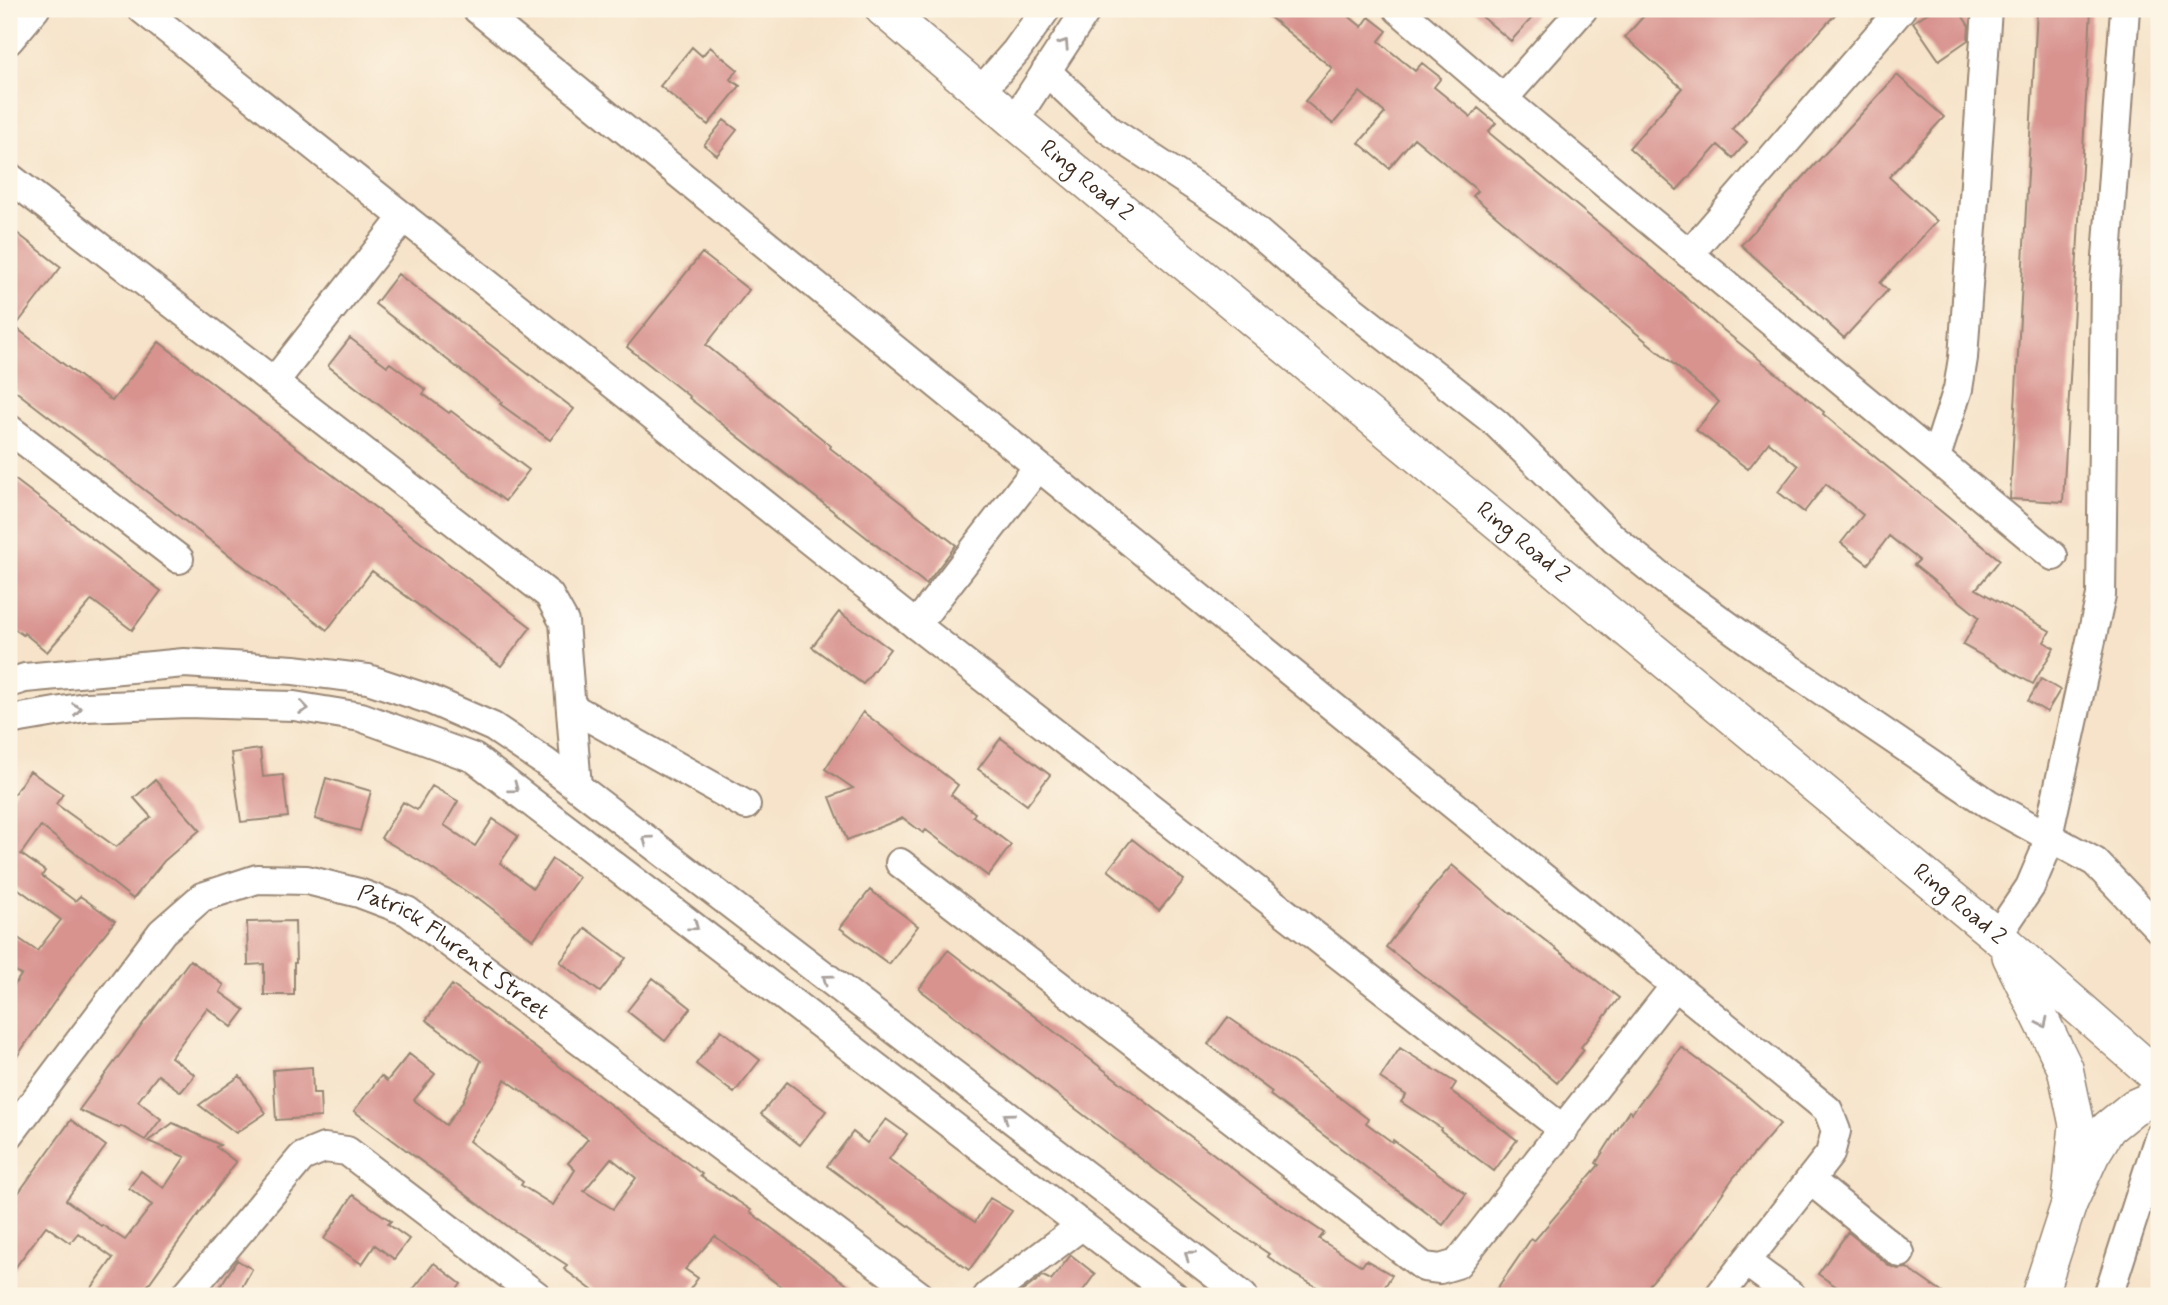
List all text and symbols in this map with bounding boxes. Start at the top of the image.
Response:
one-way arrow [1055,39,1068,52]
street label: Ring Road 2 [1033,133,1139,228]
street label: Ring Road 2 [1470,495,1575,590]
one-way arrow [299,700,310,715]
one-way arrow [71,702,83,717]
one-way arrow [506,780,518,792]
one-way arrow [642,836,654,849]
street label: Ring Road 2 [1906,857,2012,952]
street label: Patrick Flurent Street [353,879,555,1027]
one-way arrow [687,918,699,931]
one-way arrow [822,974,835,987]
one-way arrow [2034,1016,2048,1028]
one-way arrow [1003,1112,1016,1125]
one-way arrow [1184,1250,1196,1263]

